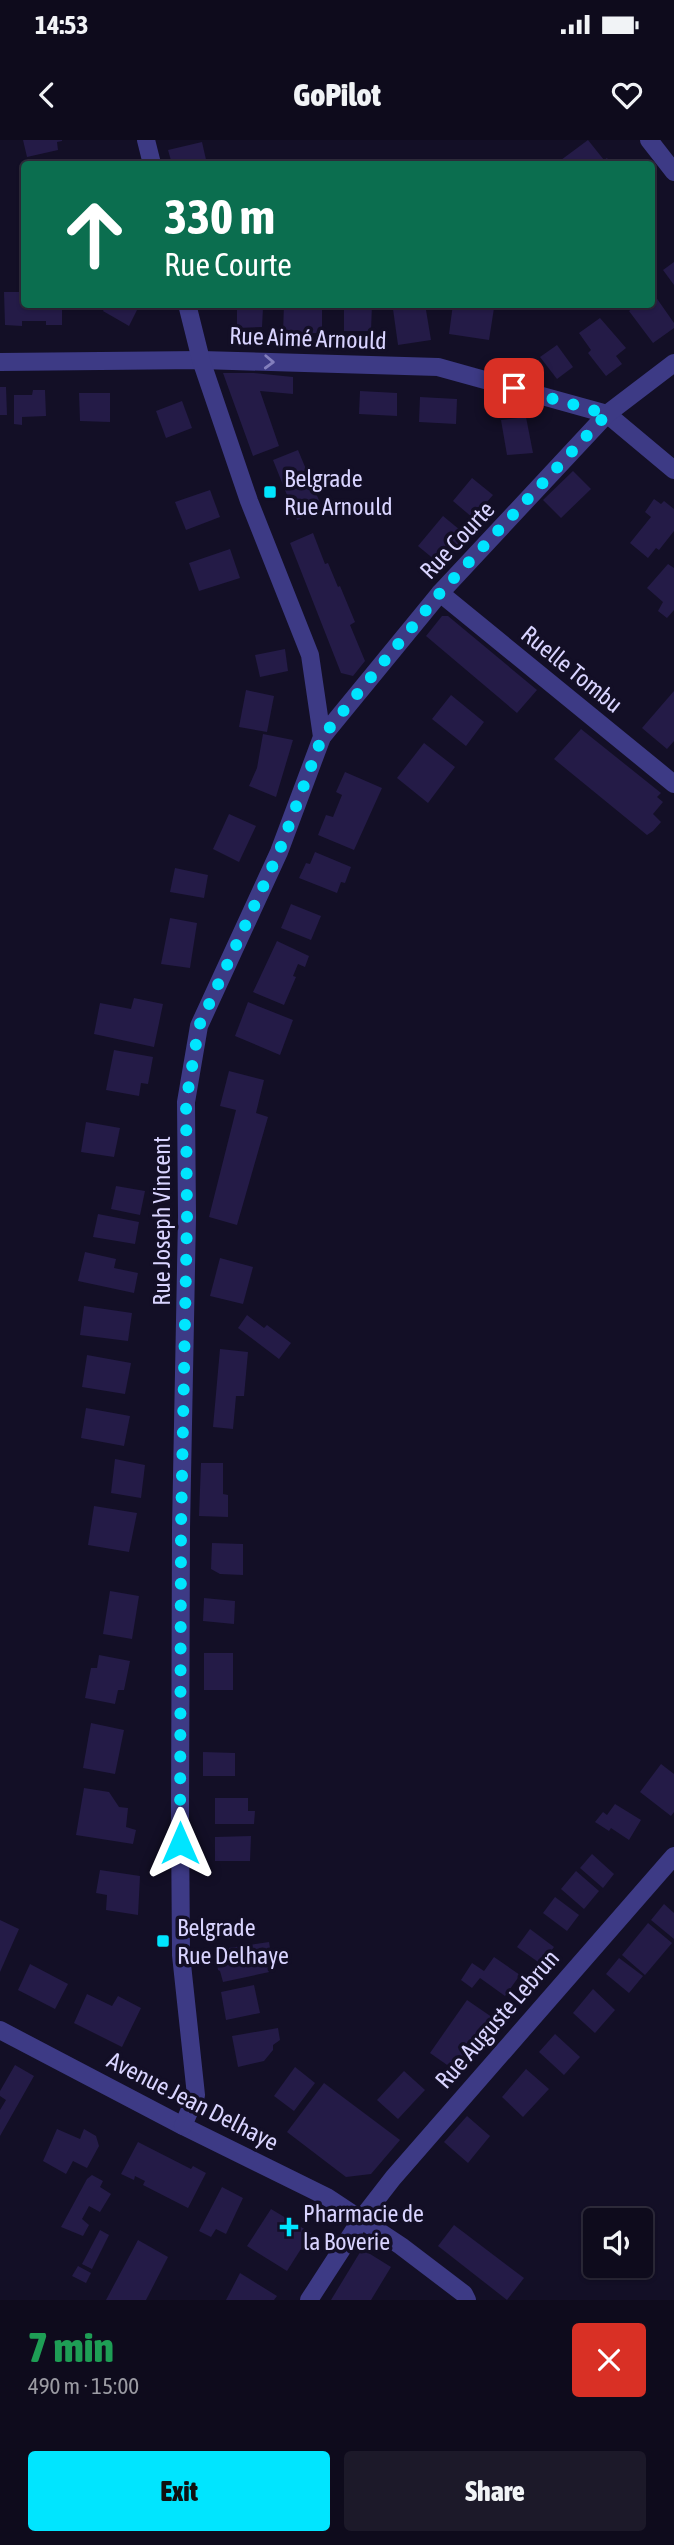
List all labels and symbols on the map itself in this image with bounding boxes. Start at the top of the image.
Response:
street label: Rue Aimé Arnould [229,322,387,354]
one-way arrow [264,354,275,369]
pin [484,358,544,418]
place label: Belgrade Rue Arnould [284,465,393,520]
marker: Belgrade Rue Arnould [262,484,278,500]
street label: Rue Courte [414,496,500,584]
street label: Ruelle Tombu [516,620,628,718]
street label: Rue Joseph Vincent [148,1136,175,1306]
position arrow [143,1806,217,1880]
place label: Belgrade Rue Delhaye [177,1914,289,1969]
marker: Belgrade Rue Delhaye [155,1933,171,1949]
street label: Rue Auguste Lebrun [430,1944,564,2094]
street label: Avenue Jean Delhaye [103,2046,283,2156]
place label: Pharmacie de la Boverie [303,2200,424,2255]
marker: Pharmacie de la Boverie [281,2219,297,2235]

